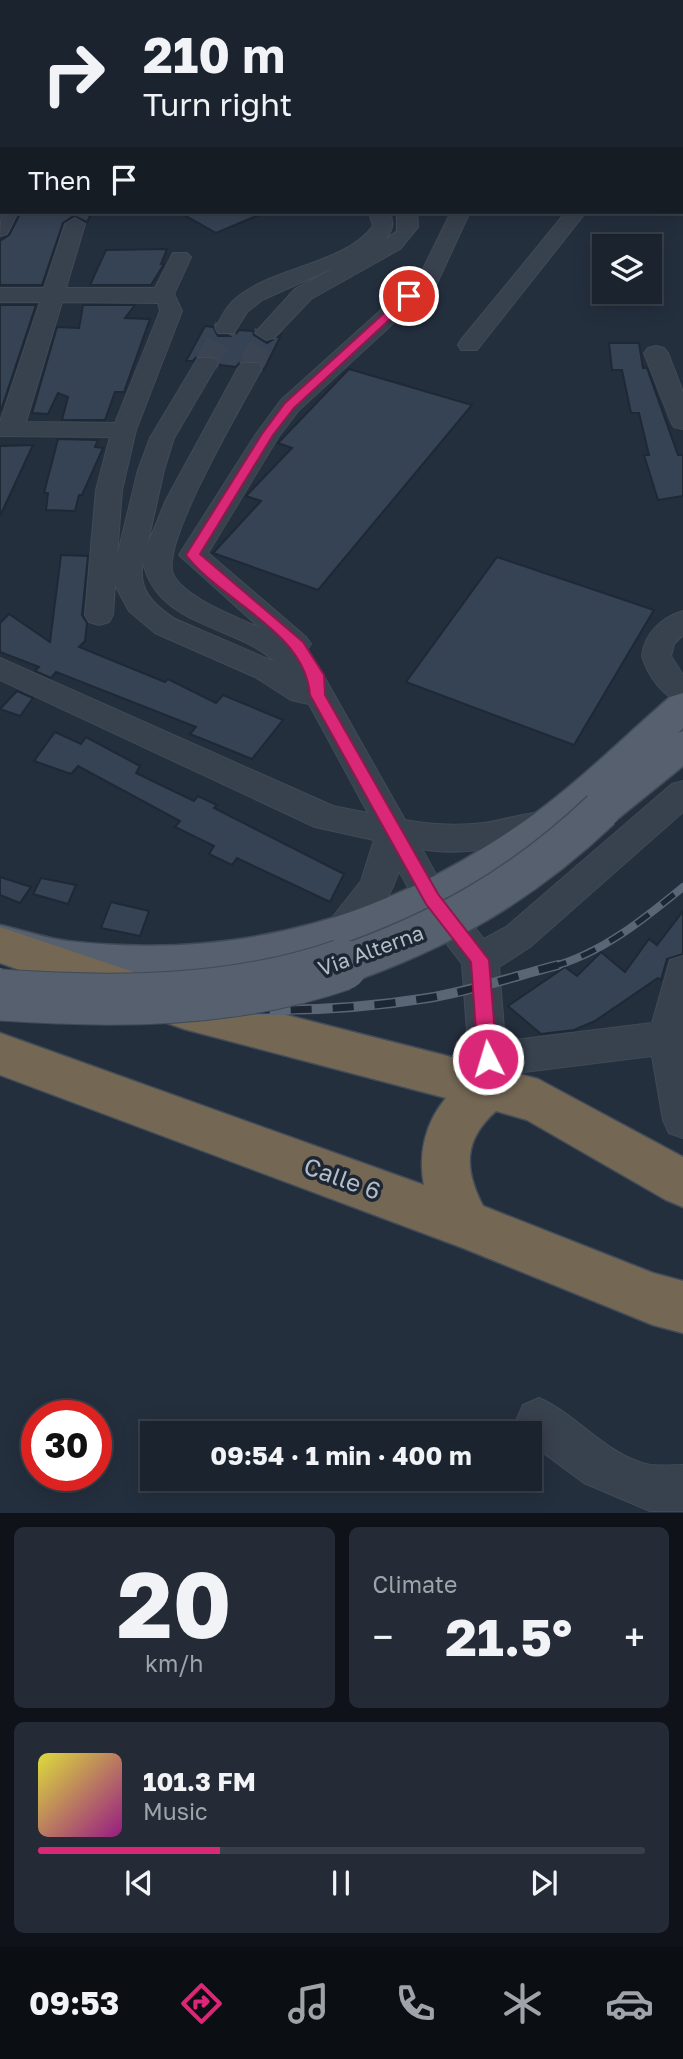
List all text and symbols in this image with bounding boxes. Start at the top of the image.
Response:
text: 210 m [143,25,285,84]
icon: right [28,28,119,119]
text: Turn right [143,85,292,123]
icon: arrive [105,161,143,199]
text: Then [28,165,91,196]
map controls [592,234,662,304]
button: layers [592,234,662,304]
pin [379,266,439,326]
icon: arrive [390,277,428,315]
street label: Via Alterna [314,919,427,981]
position arrow [451,1022,525,1096]
street label: Calle 6 [300,1150,385,1205]
speed limit sign: 30 [21,1400,112,1491]
text: 09:54 · 1 min · 400 m [210,1440,472,1471]
text: 20 [117,1549,232,1658]
text: Climate [373,1570,457,1598]
text: 21.5° [445,1605,572,1667]
text: − [373,1614,393,1659]
text: + [624,1614,645,1659]
text: km/h [145,1649,204,1677]
text: 101.3 FM [143,1766,256,1797]
text: Music [143,1797,208,1825]
icon: previous [120,1864,158,1902]
icon: pause [322,1864,360,1902]
icon: next [525,1864,563,1902]
icon: directions [177,1979,226,2028]
icon: music [284,1979,333,2028]
icon: phone [391,1979,440,2028]
icon: climate [498,1979,547,2028]
icon: car [605,1979,654,2028]
text: 09:53 [29,1984,119,2022]

